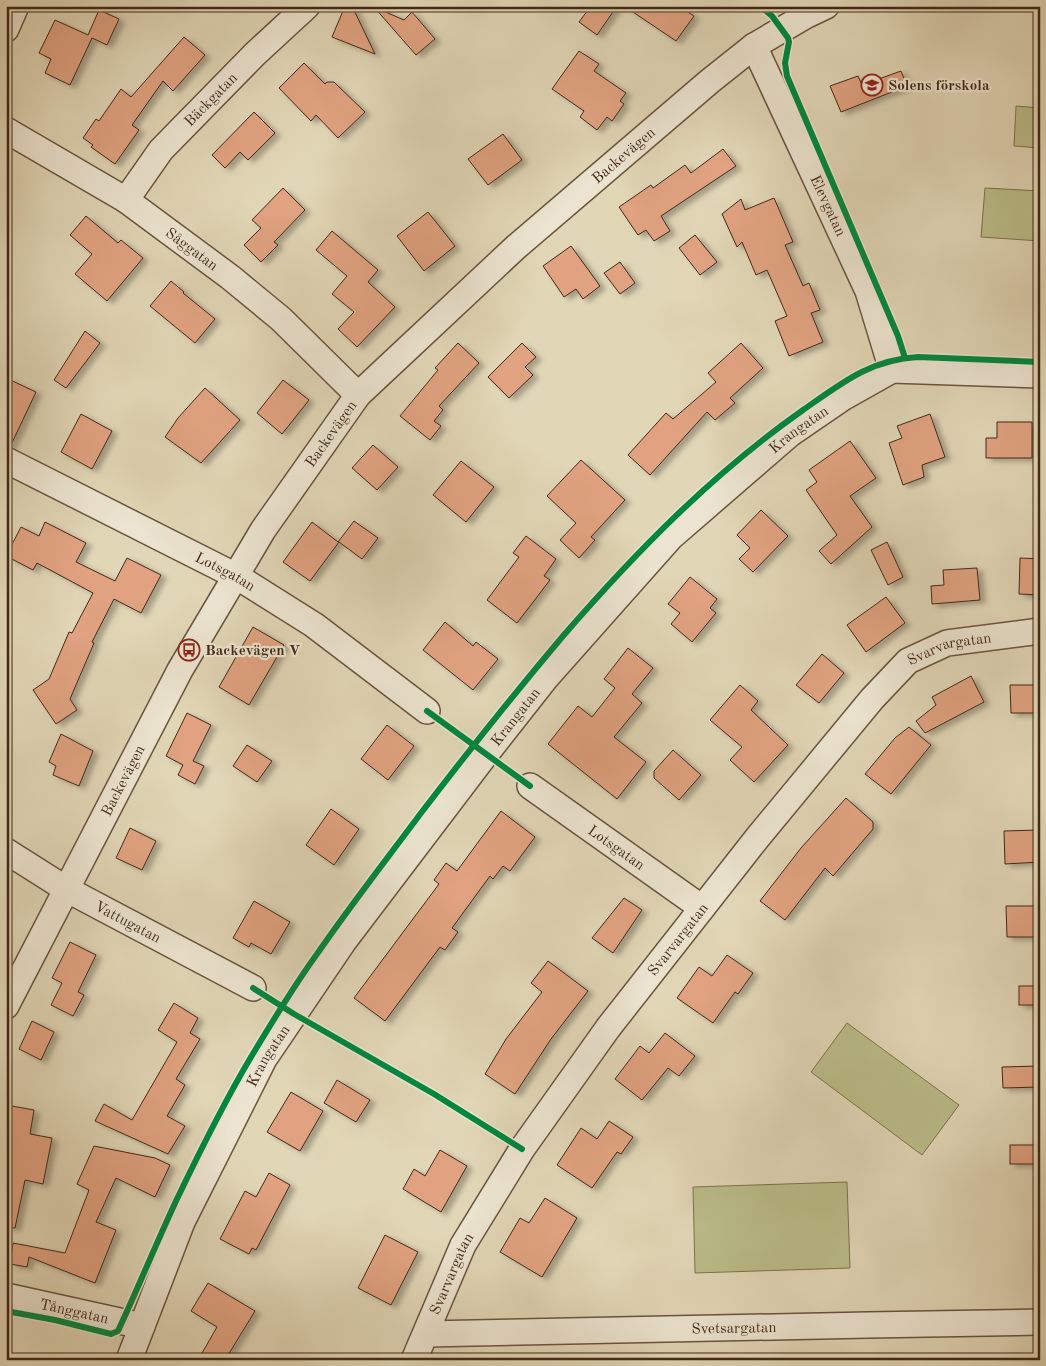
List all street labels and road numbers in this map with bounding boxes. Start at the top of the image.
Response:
street label: Bäckgatan [182,71,241,130]
street label: Backevägen [590,125,659,187]
street label: Elevgatan [806,173,848,239]
street label: Såggatan [162,226,220,274]
street label: Backevägen [304,398,361,470]
street label: Krangatan [767,404,832,457]
street label: Lotsgatan [192,551,257,595]
street label: Svarvargatan [905,631,992,669]
street label: Krangatan [489,686,544,750]
street label: Backevägen [100,743,149,819]
street label: Lotsgatan [584,823,647,874]
street label: Vattugatan [92,899,163,947]
street label: Svarvargatan [646,901,712,979]
street label: Krangatan [245,1023,294,1090]
street label: Svarvargatan [428,1231,477,1317]
street label: Tånggatan [38,1298,110,1327]
street label: Svetsargatan [691,1321,777,1338]

